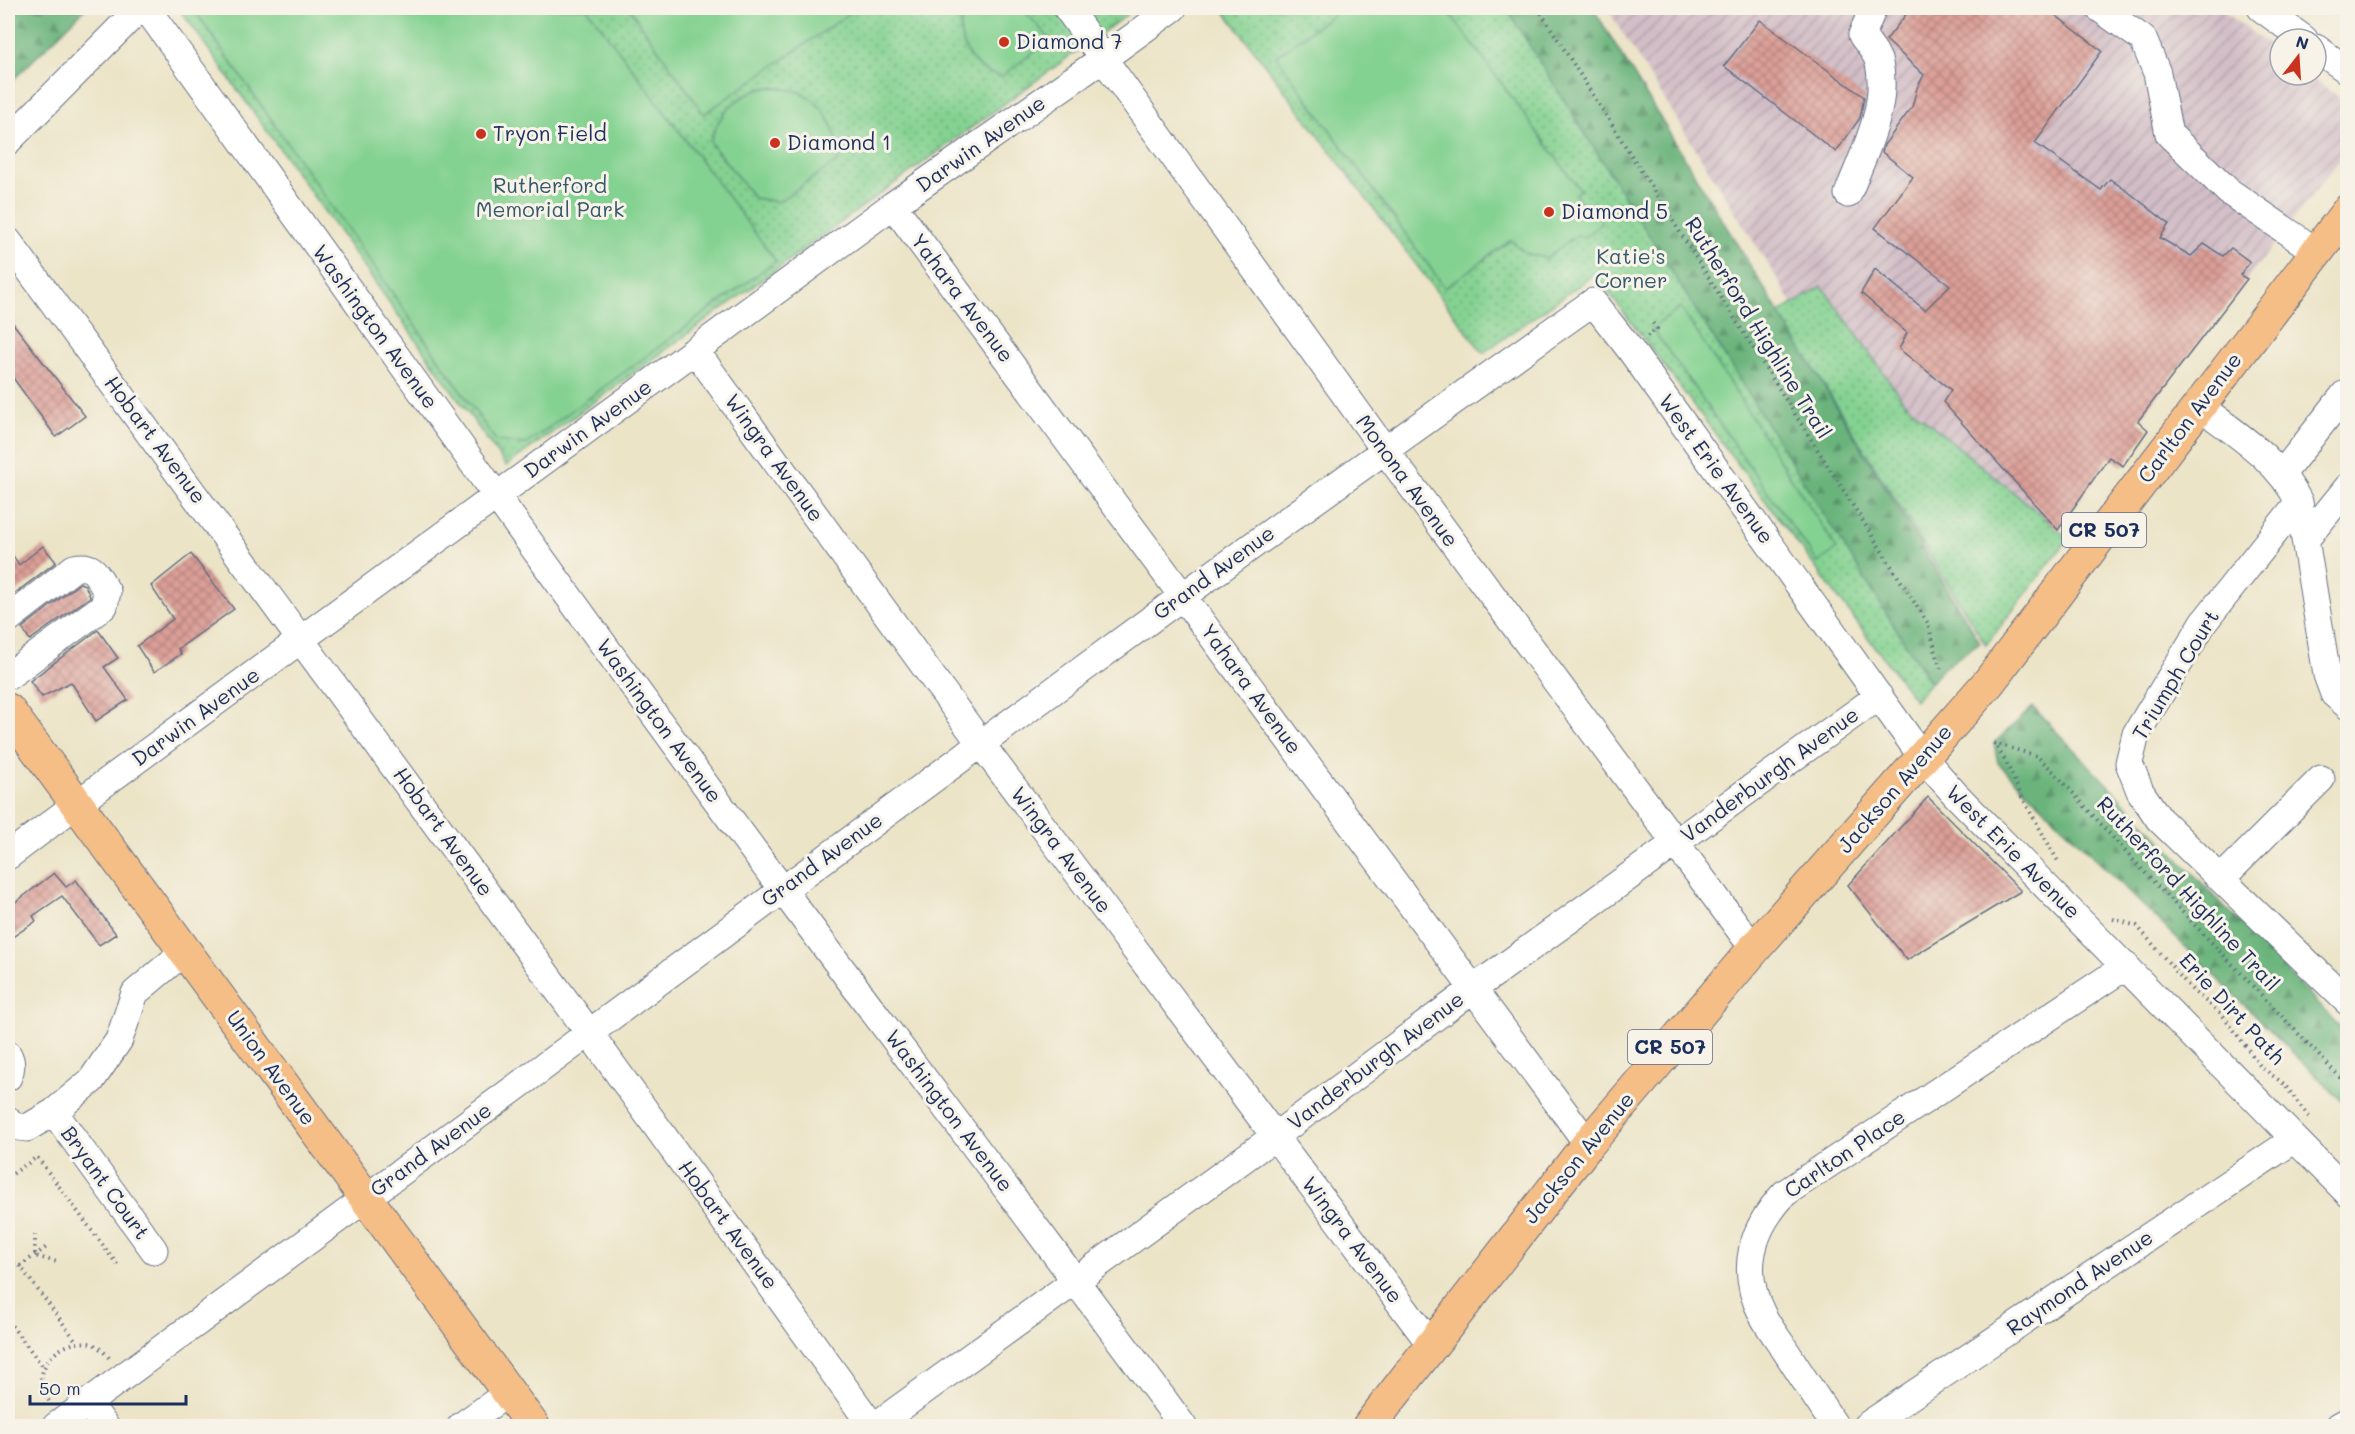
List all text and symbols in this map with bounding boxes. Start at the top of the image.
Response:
place label: Diamond 7 [1016,27,1122,54]
north arrow [2268,27,2328,87]
text: N [2294,30,2311,54]
marker: Diamond 7 [997,35,1011,49]
street label: Darwin Avenue [910,88,1050,197]
place label: Tryon Field [493,119,607,146]
marker: Tryon Field [474,127,488,141]
place label: Diamond 1 [787,128,891,155]
marker: Diamond 1 [768,136,782,150]
park label: Rutherford Memorial Park [476,171,624,222]
place label: Diamond 5 [1561,197,1668,224]
marker: Diamond 5 [1542,205,1556,219]
street label: Rutherford Highline Trail [1680,211,1839,443]
street label: Yahara Avenue [906,227,1021,367]
street label: Washington Avenue [308,239,445,414]
park label: Katie's Corner [1594,242,1668,293]
street label: Carlton Avenue [2131,346,2247,488]
street label: Hobart Avenue [99,370,213,508]
street label: Darwin Avenue [518,372,656,483]
street label: Wingra Avenue [720,388,831,526]
street label: West Erie Avenue [1654,388,1781,548]
street label: Monona Avenue [1351,409,1465,552]
road number: CR 507 [2062,513,2146,547]
street label: Grand Avenue [1147,519,1279,625]
street label: Triumph Court [2125,604,2224,744]
street label: Yahara Avenue [1196,618,1309,759]
street label: Washington Avenue [592,633,729,808]
street label: Darwin Avenue [126,660,264,771]
street label: Vanderburgh Avenue [1675,700,1864,848]
street label: Jackson Avenue [1831,718,1957,858]
street label: Hobart Avenue [388,761,500,901]
street label: West Erie Avenue [1941,778,2087,924]
street label: Wingra Avenue [1006,780,1119,918]
street label: Rutherford Highline Trail [2092,790,2286,996]
street label: Grand Avenue [755,806,887,912]
street label: Erie Dirt Path [2174,946,2292,1070]
street label: Vanderburgh Avenue [1282,985,1469,1135]
street label: Union Avenue [221,1004,323,1130]
street label: Washington Avenue [880,1023,1020,1197]
road number: CR 507 [1628,1030,1712,1064]
street label: Jackson Avenue [1516,1086,1639,1228]
street label: Grand Avenue [364,1096,496,1202]
street label: Carlton Place [1778,1102,1910,1203]
street label: Bryant Court [56,1120,156,1244]
street label: Hobart Avenue [673,1154,785,1294]
street label: Wingra Avenue [1297,1170,1410,1308]
street label: Raymond Avenue [2001,1223,2158,1341]
scale bar [30,1368,186,1406]
text: 50 m [39,1376,81,1400]

